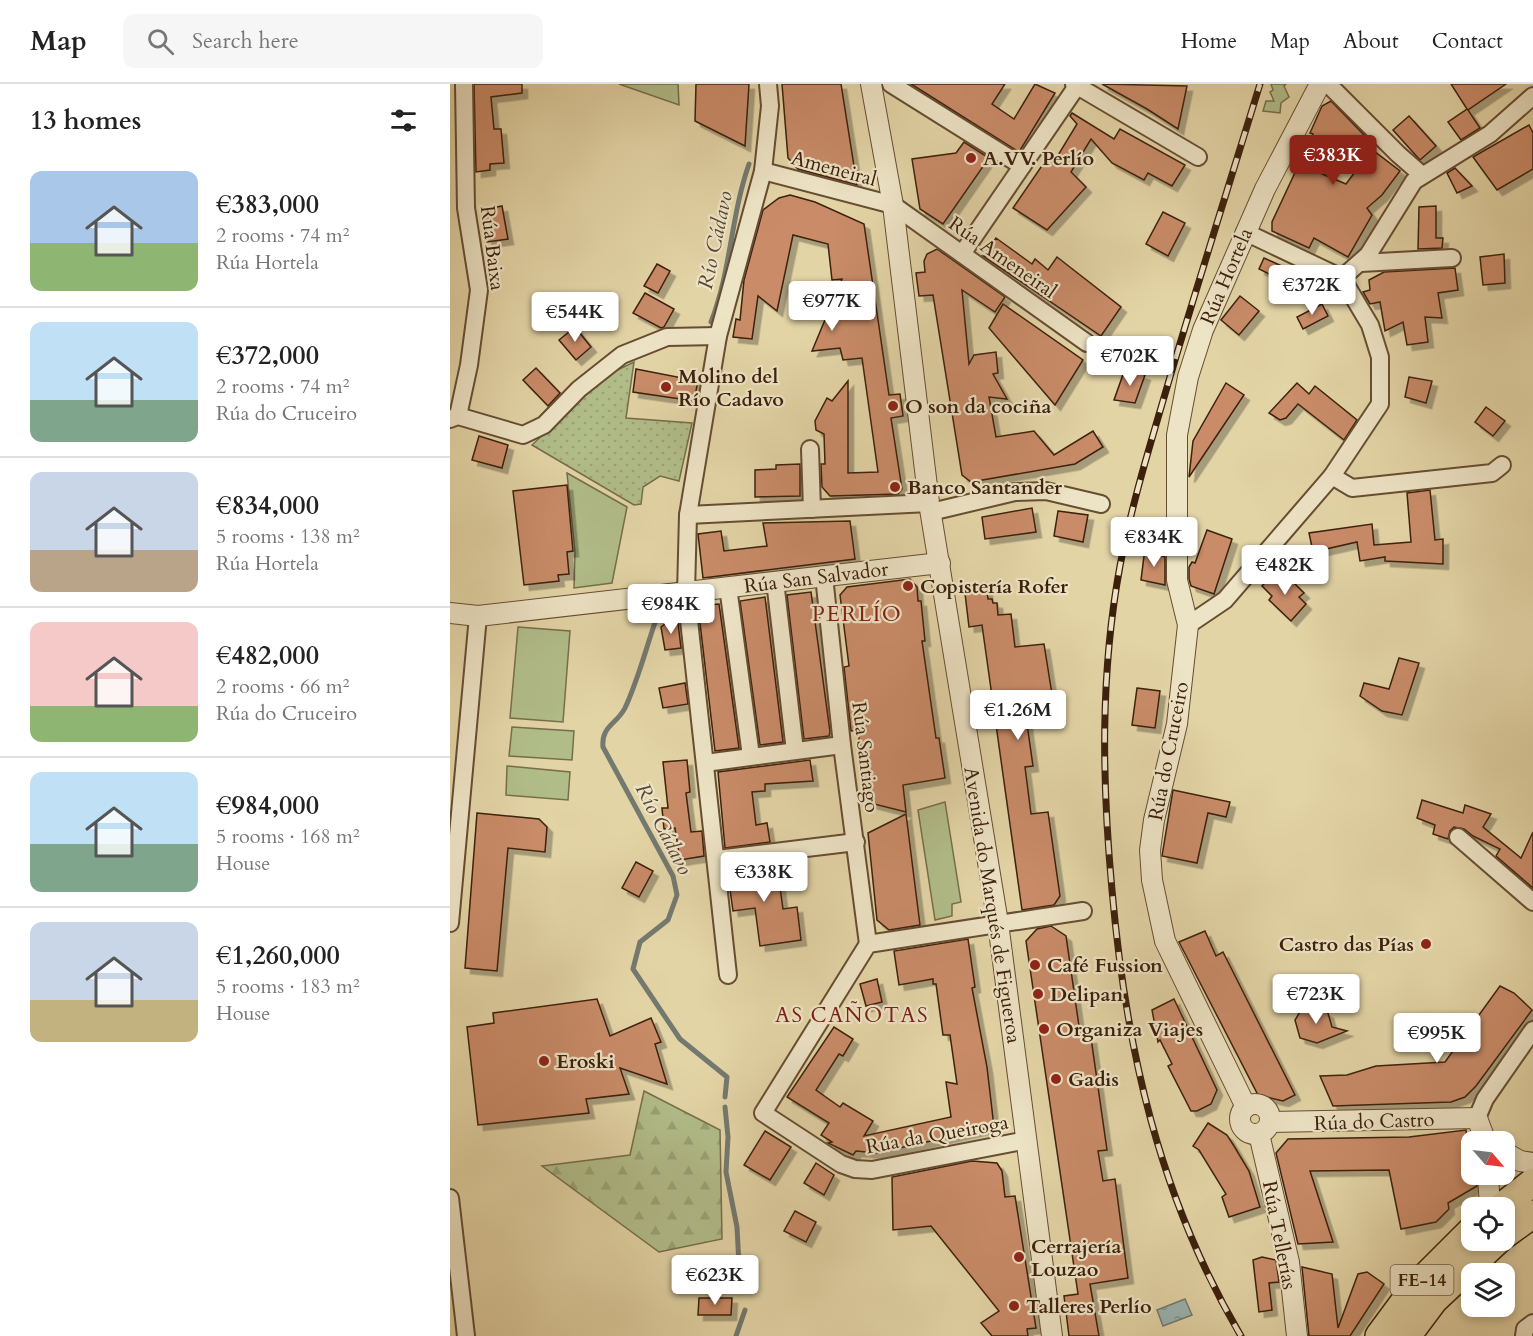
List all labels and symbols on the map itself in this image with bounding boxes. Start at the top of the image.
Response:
pin: €383K [1291,135,1375,186]
street label: Ameneiral [788,144,880,193]
place label: A.VV. Perlío [983,145,1094,172]
marker: A.VV. Perlío [964,151,978,165]
water label: Río Cádavo [691,188,740,292]
street label: Rúa Baixa [474,204,511,292]
street label: Rúa Ameneiral [943,210,1062,305]
street label: Rúa Hortela [1194,223,1259,329]
pin: €372K [1270,265,1354,316]
pin: €977K [790,281,874,332]
pin: €544K [533,292,617,343]
pin: €702K [1088,336,1172,387]
place label: Molino del Río Cadavo [678,363,784,413]
marker: Molino del Río Cadavo [659,380,673,394]
place label: O son da cociña [905,393,1051,420]
marker: O son da cociña [886,399,900,413]
place label: Banco Santander [907,474,1063,501]
marker: Banco Santander [888,480,902,494]
pin: €834K [1112,517,1196,568]
pin: €482K [1243,545,1327,596]
street label: Rúa San Salvador [742,555,891,600]
place label: Copistería Rofer [920,573,1069,600]
marker: Copistería Rofer [901,579,915,593]
pin: €984K [629,584,713,635]
district label: PERLÍO [812,599,902,629]
street label: Rúa do Cruceiro [1142,679,1195,823]
pin: €1.26M [969,690,1067,741]
street label: Rúa Santiago [845,700,886,814]
street label: Avenida do Marqués de Figueroa [957,765,1028,1046]
water label: Río Cádavo [628,778,699,880]
pin: €338K [722,852,806,903]
place label: Castro das Pías [1279,931,1414,958]
marker: Castro das Pías [1419,937,1433,951]
place label: Café Fussion [1047,952,1163,979]
marker: Café Fussion [1028,958,1042,972]
pin: €723K [1274,974,1358,1025]
place label: Delipan [1050,981,1124,1008]
marker: Delipan [1031,987,1045,1001]
district label: AS CAÑOTAS [775,1000,929,1030]
pin: €995K [1395,1013,1479,1064]
place label: Organiza Viajes [1056,1016,1203,1043]
marker: Organiza Viajes [1037,1022,1051,1036]
place label: Eroski [556,1048,615,1075]
marker: Eroski [537,1054,551,1068]
place label: Gadis [1068,1066,1119,1093]
marker: Gadis [1049,1072,1063,1086]
street label: Rúa do Castro [1313,1106,1435,1137]
street label: Rúa da Queiroga [864,1109,1011,1160]
north arrow [1461,1131,1515,1185]
street label: Rúa Tellerías [1256,1178,1303,1292]
place label: Cerrajería Louzao [1031,1233,1121,1283]
marker: Cerrajería Louzao [1012,1250,1026,1264]
pin: €623K [673,1255,757,1306]
road number: FE-14 [1390,1265,1454,1295]
place label: Talleres Perlío [1026,1293,1152,1320]
marker: Talleres Perlío [1007,1299,1021,1313]

